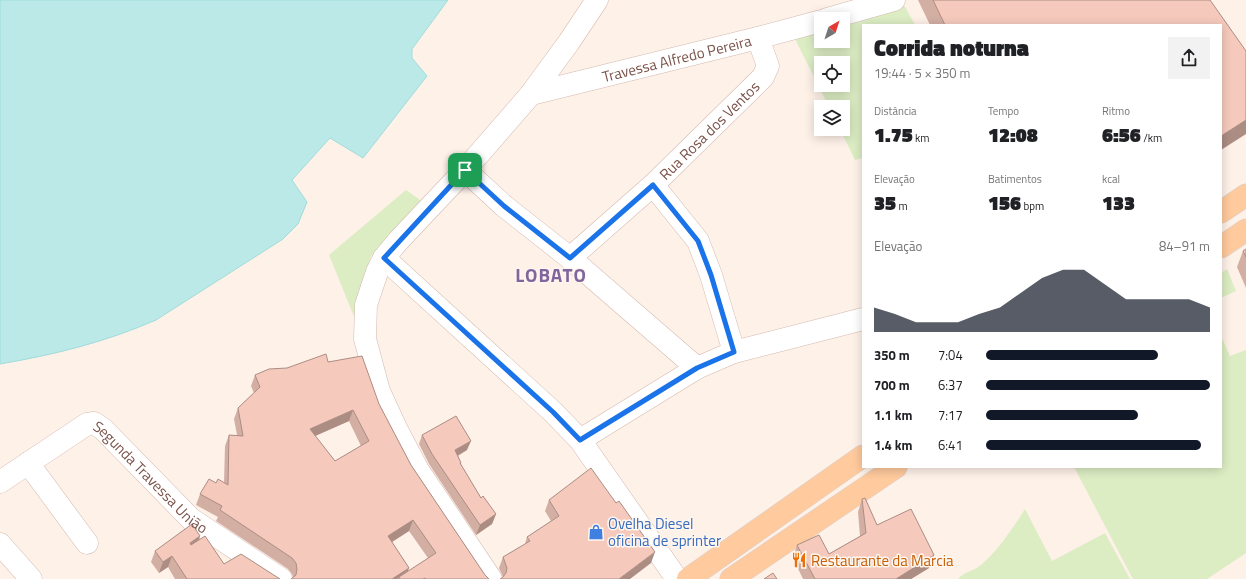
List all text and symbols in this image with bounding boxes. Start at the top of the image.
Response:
north arrow [814,12,850,48]
map controls [814,12,850,136]
street label: Travessa Alfredo Pereira [600,28,754,88]
text: Corrida noturna [874,31,1029,65]
button: share [1168,37,1210,79]
button: locate [814,56,850,92]
text: 19:44 · 5 × 350 m [874,63,970,83]
street label: Rua Rosa dos Ventos [653,75,765,185]
button: layers [814,100,850,136]
text: Distância [874,103,917,119]
text: Tempo [988,103,1019,119]
text: Ritmo [1102,103,1130,119]
text: 1.75 [874,119,913,150]
text: 12:08 [988,119,1038,150]
text: 6:56 [1102,119,1141,150]
text: km [913,130,930,146]
text: /km [1141,130,1162,146]
pin [448,153,482,187]
icon: arrive [454,159,476,181]
text: Elevação [874,171,915,187]
text: Batimentos [988,171,1042,187]
text: kcal [1102,171,1120,187]
text: 35 [874,187,896,218]
text: 156 [988,187,1021,218]
text: 133 [1102,187,1135,218]
text: m [896,198,908,214]
text: bpm [1021,198,1044,214]
text: Elevação [874,236,922,256]
text: 84–91 m [1159,236,1210,256]
district label: LOBATO [515,260,587,289]
text: 350 m [874,345,910,365]
text: 7:04 [938,345,963,365]
text: 700 m [874,375,910,395]
text: 6:37 [938,375,963,395]
text: 1.1 km [874,405,912,425]
text: 7:17 [938,405,963,425]
street label: Segunda Travessa União [89,414,213,539]
text: 1.4 km [874,435,912,455]
text: 6:41 [938,435,963,455]
place label: Ovelha Diesel oficina de sprinter [608,512,721,552]
shop icon: Ovelha Diesel oficina de sprinter [587,523,605,541]
place label: Restaurante da Marcia [811,549,954,572]
restaurant icon: Restaurante da Marcia [790,551,808,569]

